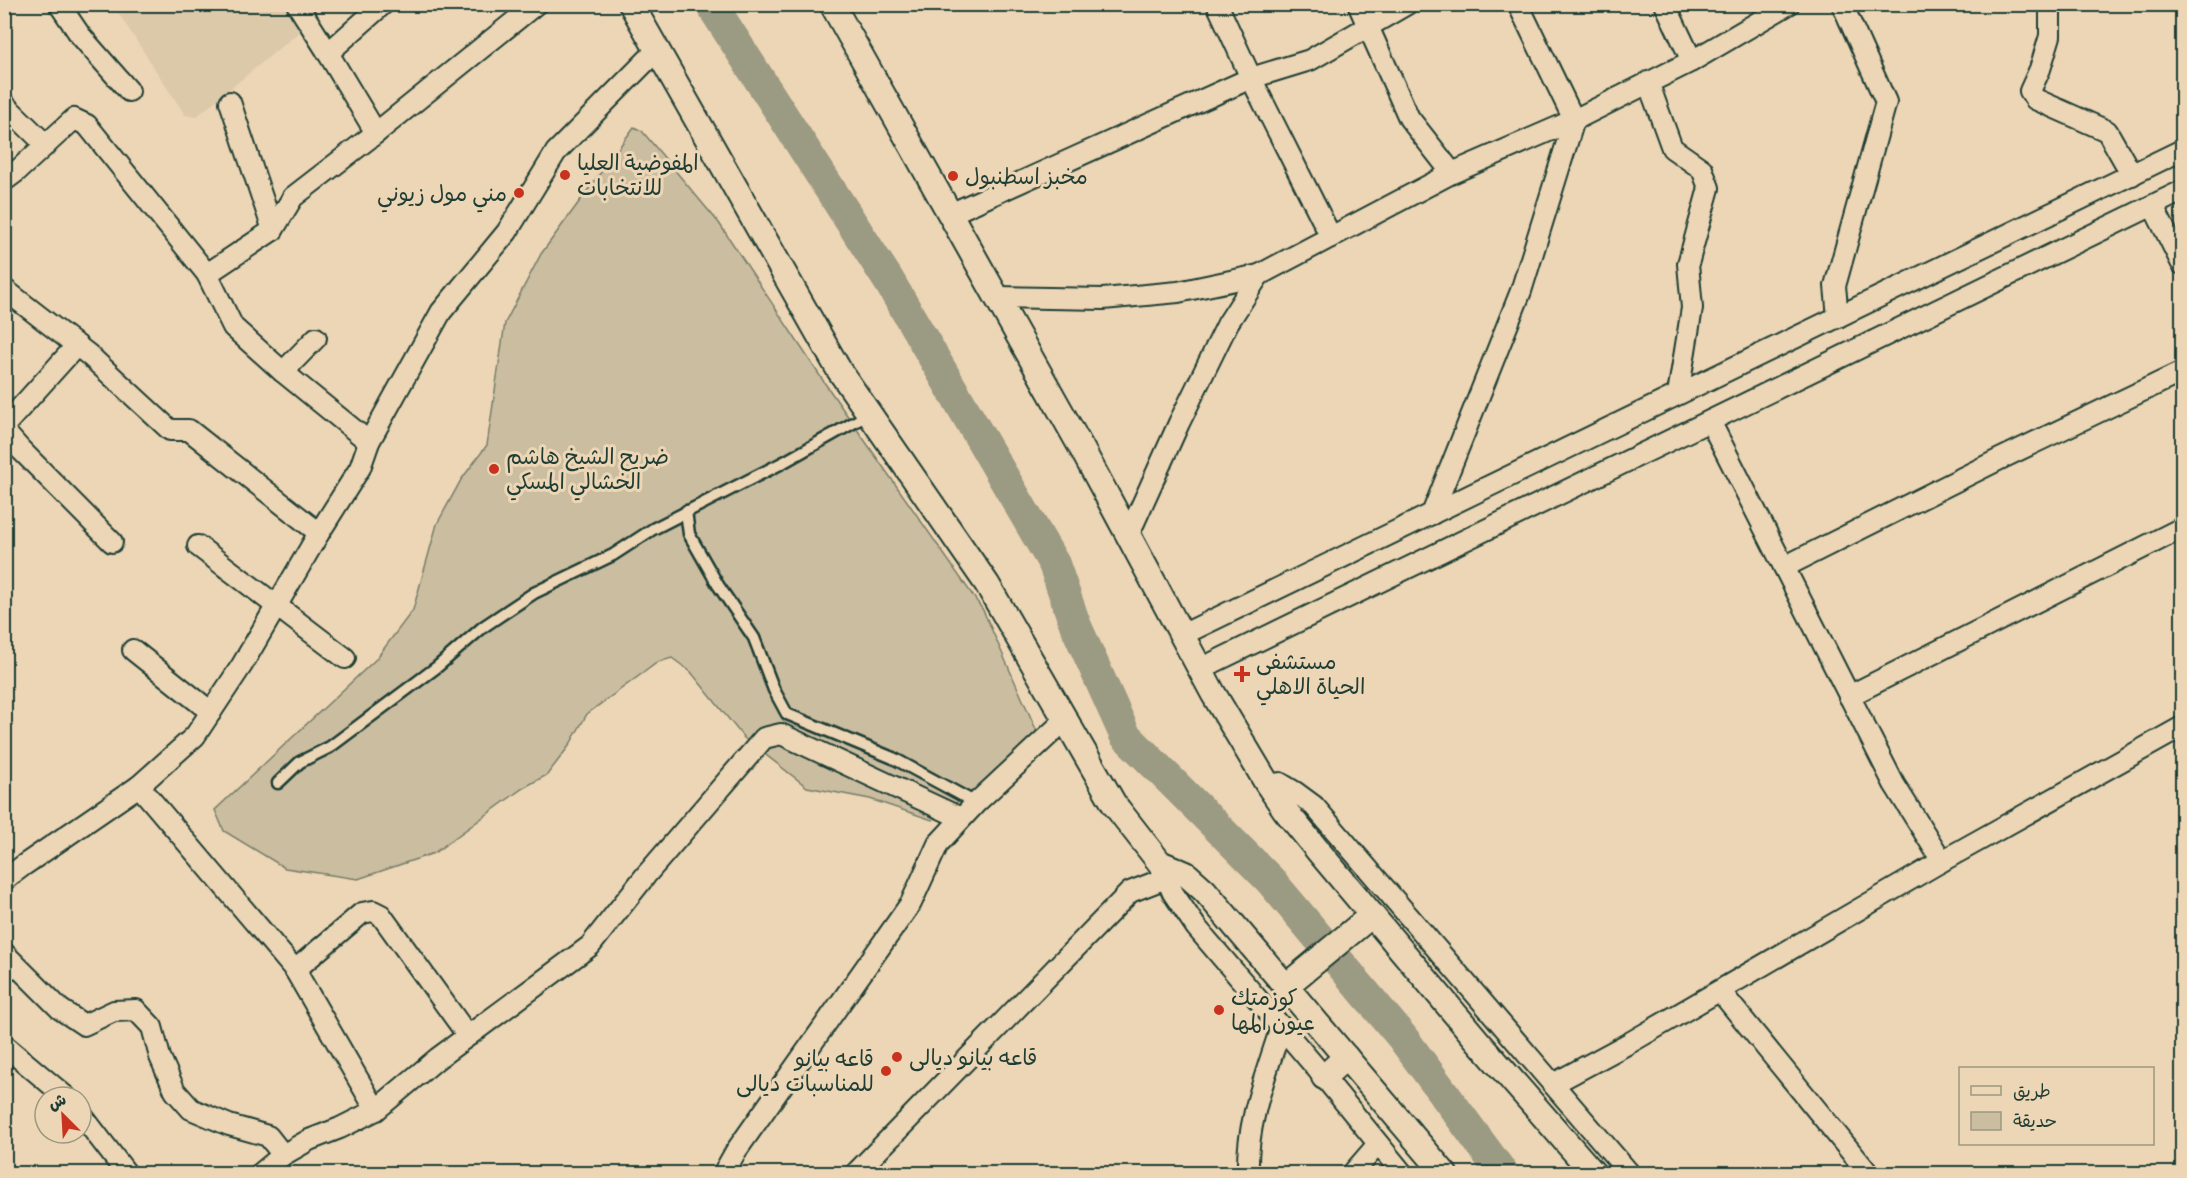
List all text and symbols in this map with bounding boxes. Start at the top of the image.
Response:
place label: المفوضية العليا للانتخابات [577,149,699,201]
place label: مخبز اسطنبول [965,163,1088,190]
marker: المفوضية العليا للانتخابات [558,168,572,182]
marker: مخبز اسطنبول [946,169,960,183]
place label: مني مول زيوني [377,180,507,213]
marker: مني مول زيوني [512,186,526,200]
place label: ضريح الشيخ هاشم الخشالي المسكي [506,443,669,501]
marker: ضريح الشيخ هاشم الخشالي المسكي [487,462,501,476]
place label: مستشفى الحياة الاهلي [1256,648,1365,706]
marker: مستشفى الحياة الاهلي [1233,665,1251,683]
place label: كوزمتك عيون المها [1231,984,1315,1036]
marker: كوزمتك عيون المها [1212,1003,1226,1017]
place label: قاعه بيانو ديالى [909,1044,1037,1072]
place label: قاعه بيانو للمناسبات ديالى [736,1045,874,1098]
marker: قاعه بيانو ديالى [890,1050,904,1064]
marker: قاعه بيانو للمناسبات ديالى [879,1064,893,1078]
legend [1959,1067,2154,1145]
text: طريق [2013,1080,2051,1102]
north arrow [33,1085,93,1145]
text: ش [45,1089,69,1114]
text: حديقة [2013,1110,2057,1132]

